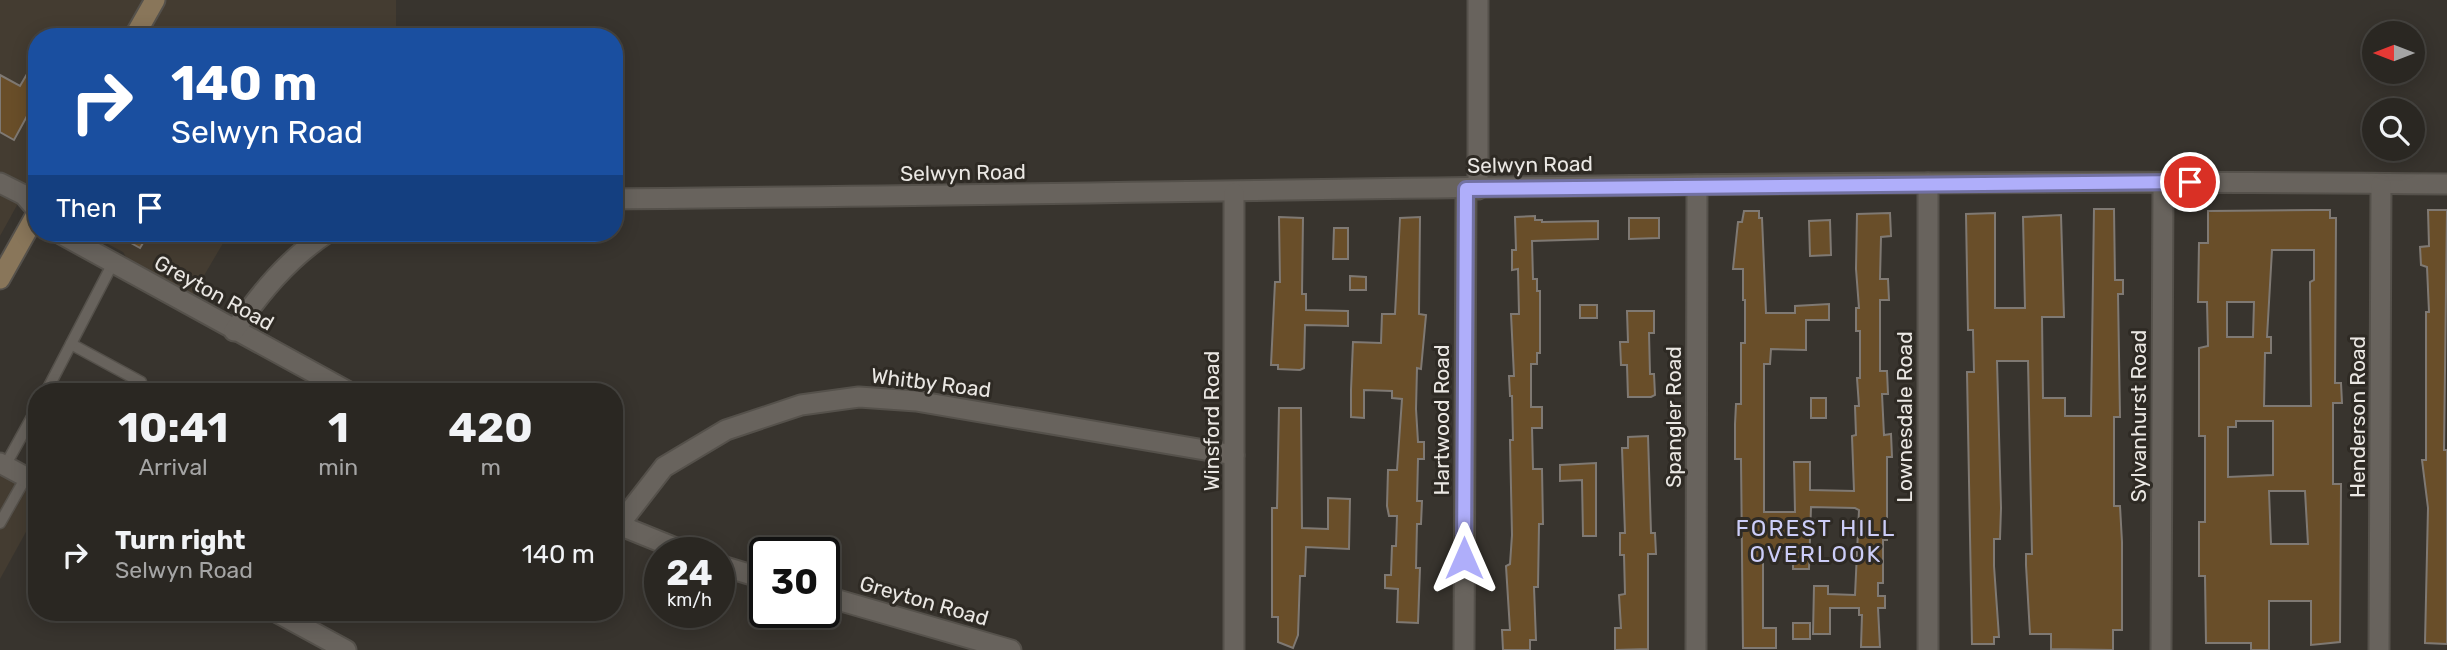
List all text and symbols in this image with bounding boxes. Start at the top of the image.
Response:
north arrow [2362,21,2426,84]
map controls [2362,21,2425,161]
text: 140 m [171,54,317,112]
icon: right [56,56,147,147]
button: search [2362,98,2425,161]
text: Selwyn Road [171,113,363,151]
street label: Selwyn Road [1467,151,1593,178]
pin [2160,152,2220,212]
street label: Selwyn Road [900,159,1026,186]
icon: arrive [2171,163,2209,201]
icon: arrive [131,189,169,227]
text: Then [56,193,117,224]
street label: Greyton Road [150,249,278,336]
street label: Sylvanhurst Road [2126,330,2151,502]
street label: Lownesdale Road [1892,331,1917,503]
street label: Henderson Road [2345,336,2370,498]
street label: Hartwood Road [1429,345,1454,495]
street label: Spangler Road [1661,346,1686,488]
street label: Winsford Road [1199,351,1224,491]
street label: Whitby Road [870,363,993,402]
text: 10:41 [118,403,228,453]
text: 1 [328,403,349,453]
text: 420 [448,403,533,453]
text: Arrival [139,453,208,481]
text: min [318,453,358,481]
text: m [480,453,501,481]
district label: FOREST HILL OVERLOOK [1736,514,1897,568]
position arrow [1427,521,1501,595]
text: Turn right [115,525,245,556]
icon: right [56,536,94,574]
speed limit sign: 30 [749,537,840,628]
text: 140 m [522,539,595,570]
text: 24 [666,552,713,594]
text: Selwyn Road [115,556,253,584]
street label: Greyton Road [857,570,991,631]
text: km/h [667,589,712,611]

